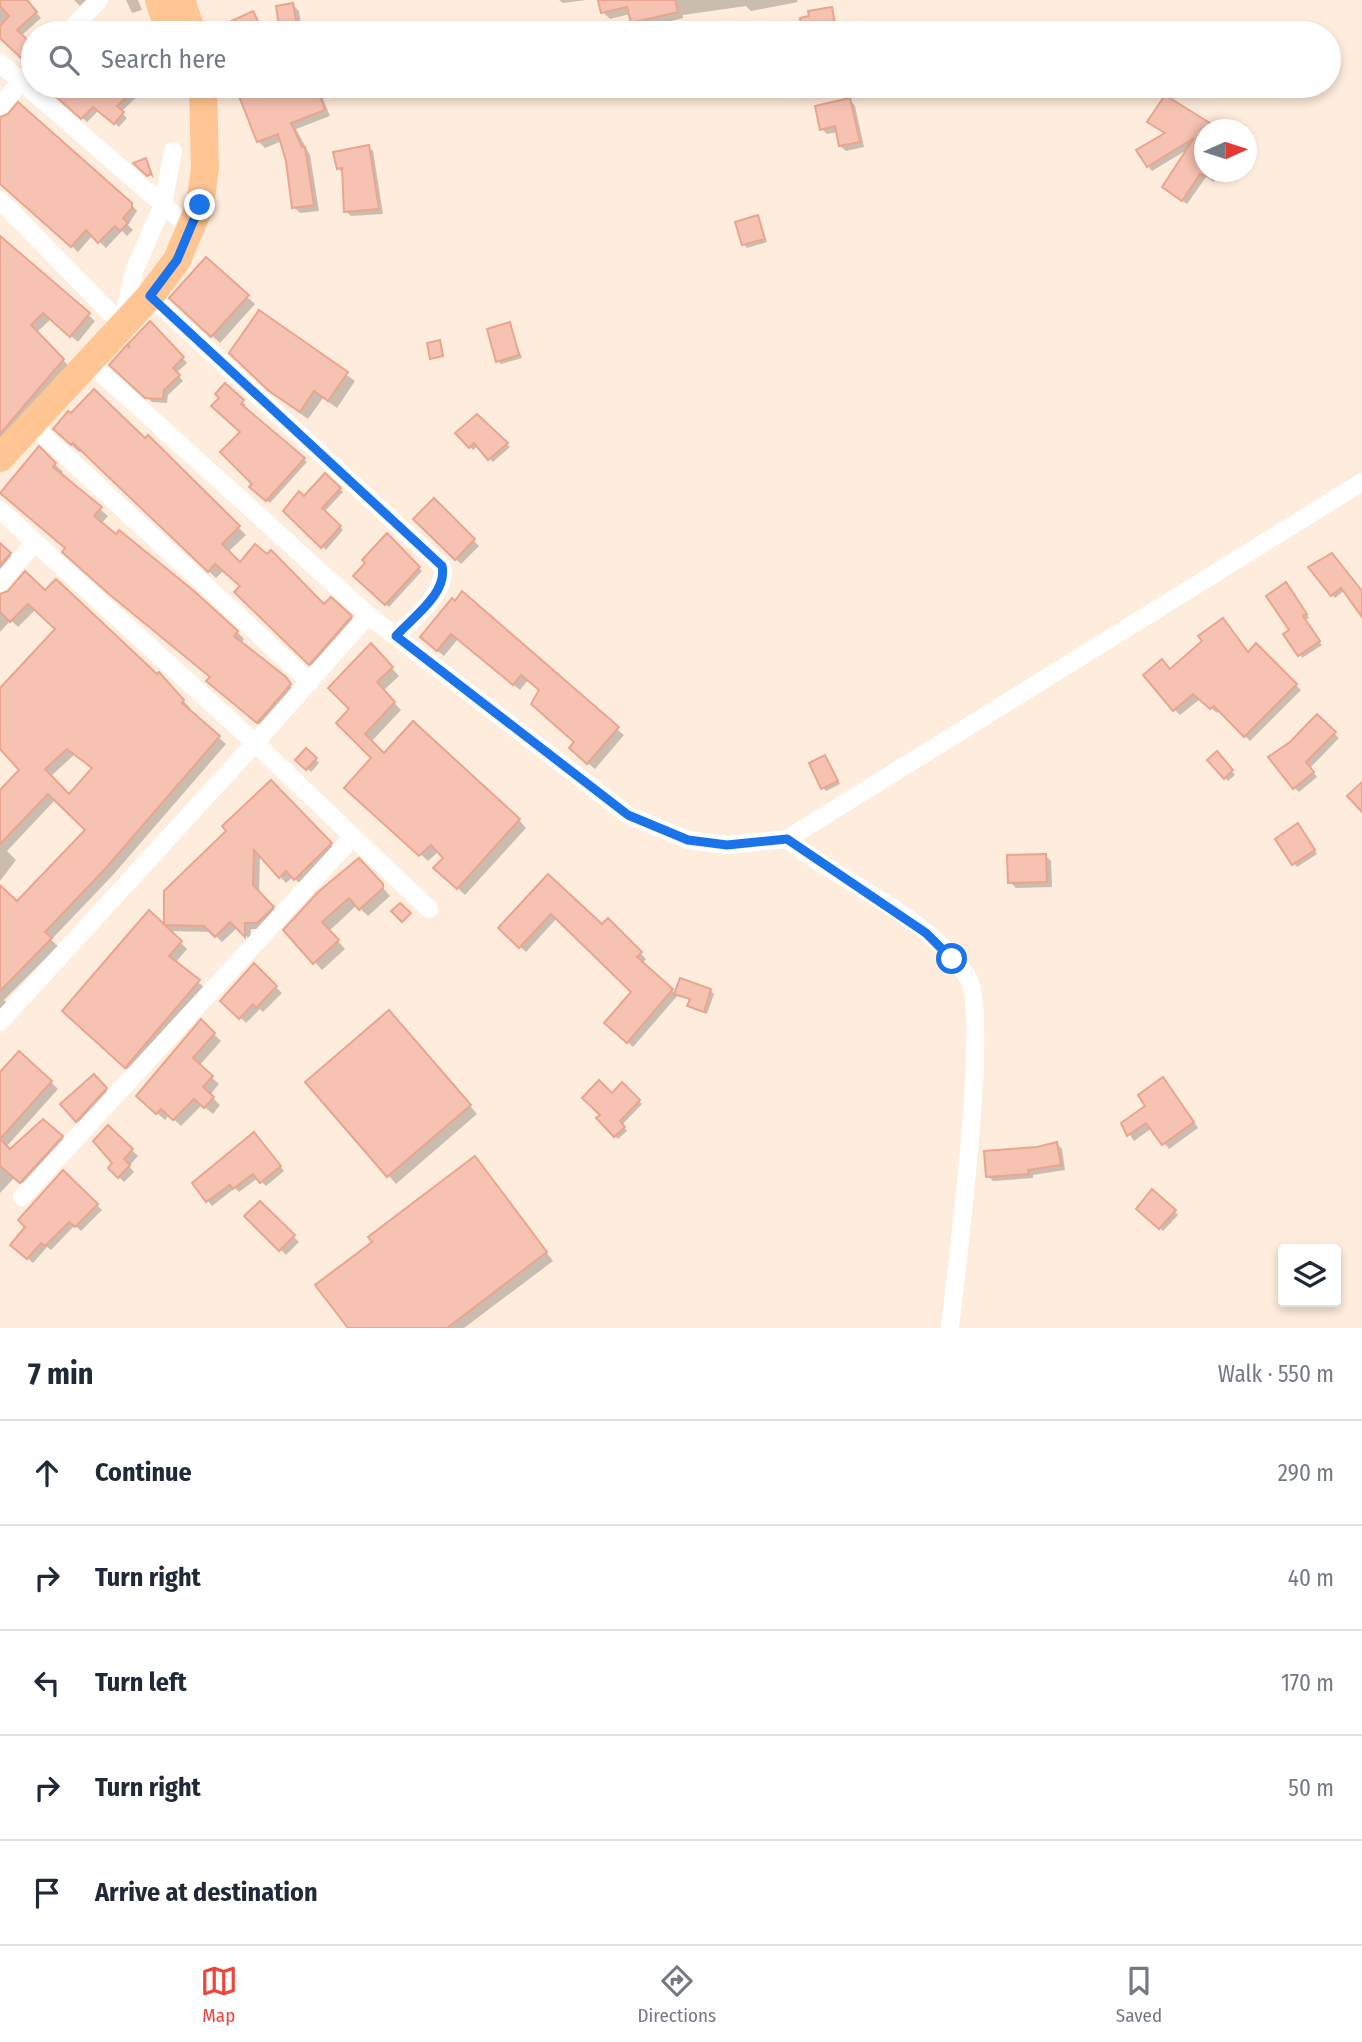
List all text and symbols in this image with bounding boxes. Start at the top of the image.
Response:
search box [21,21,1341,98]
icon: search [45,41,83,79]
text: Search here [101,44,226,75]
north arrow [1194,119,1257,182]
route end [184,189,215,220]
route start [936,943,967,974]
map controls [1278,1244,1341,1307]
button: layers [1278,1244,1341,1307]
text: 7 min [28,1356,93,1392]
text: Walk · 550 m [1218,1360,1334,1388]
icon: ahead [28,1454,66,1492]
text: Continue [95,1457,192,1488]
text: 290 m [1278,1459,1334,1487]
icon: right [28,1559,66,1597]
text: Turn right [95,1562,201,1593]
text: 40 m [1288,1564,1334,1592]
icon: left [28,1664,66,1702]
text: Turn left [95,1667,187,1698]
text: 170 m [1281,1669,1334,1697]
icon: right [28,1769,66,1807]
text: Turn right [95,1772,201,1803]
text: 50 m [1288,1774,1334,1802]
icon: arrive [28,1874,66,1912]
text: Arrive at destination [95,1877,318,1908]
tab: Map [200,1962,238,2027]
tab: Directions [638,1962,716,2027]
tab: Saved [1116,1962,1162,2027]

